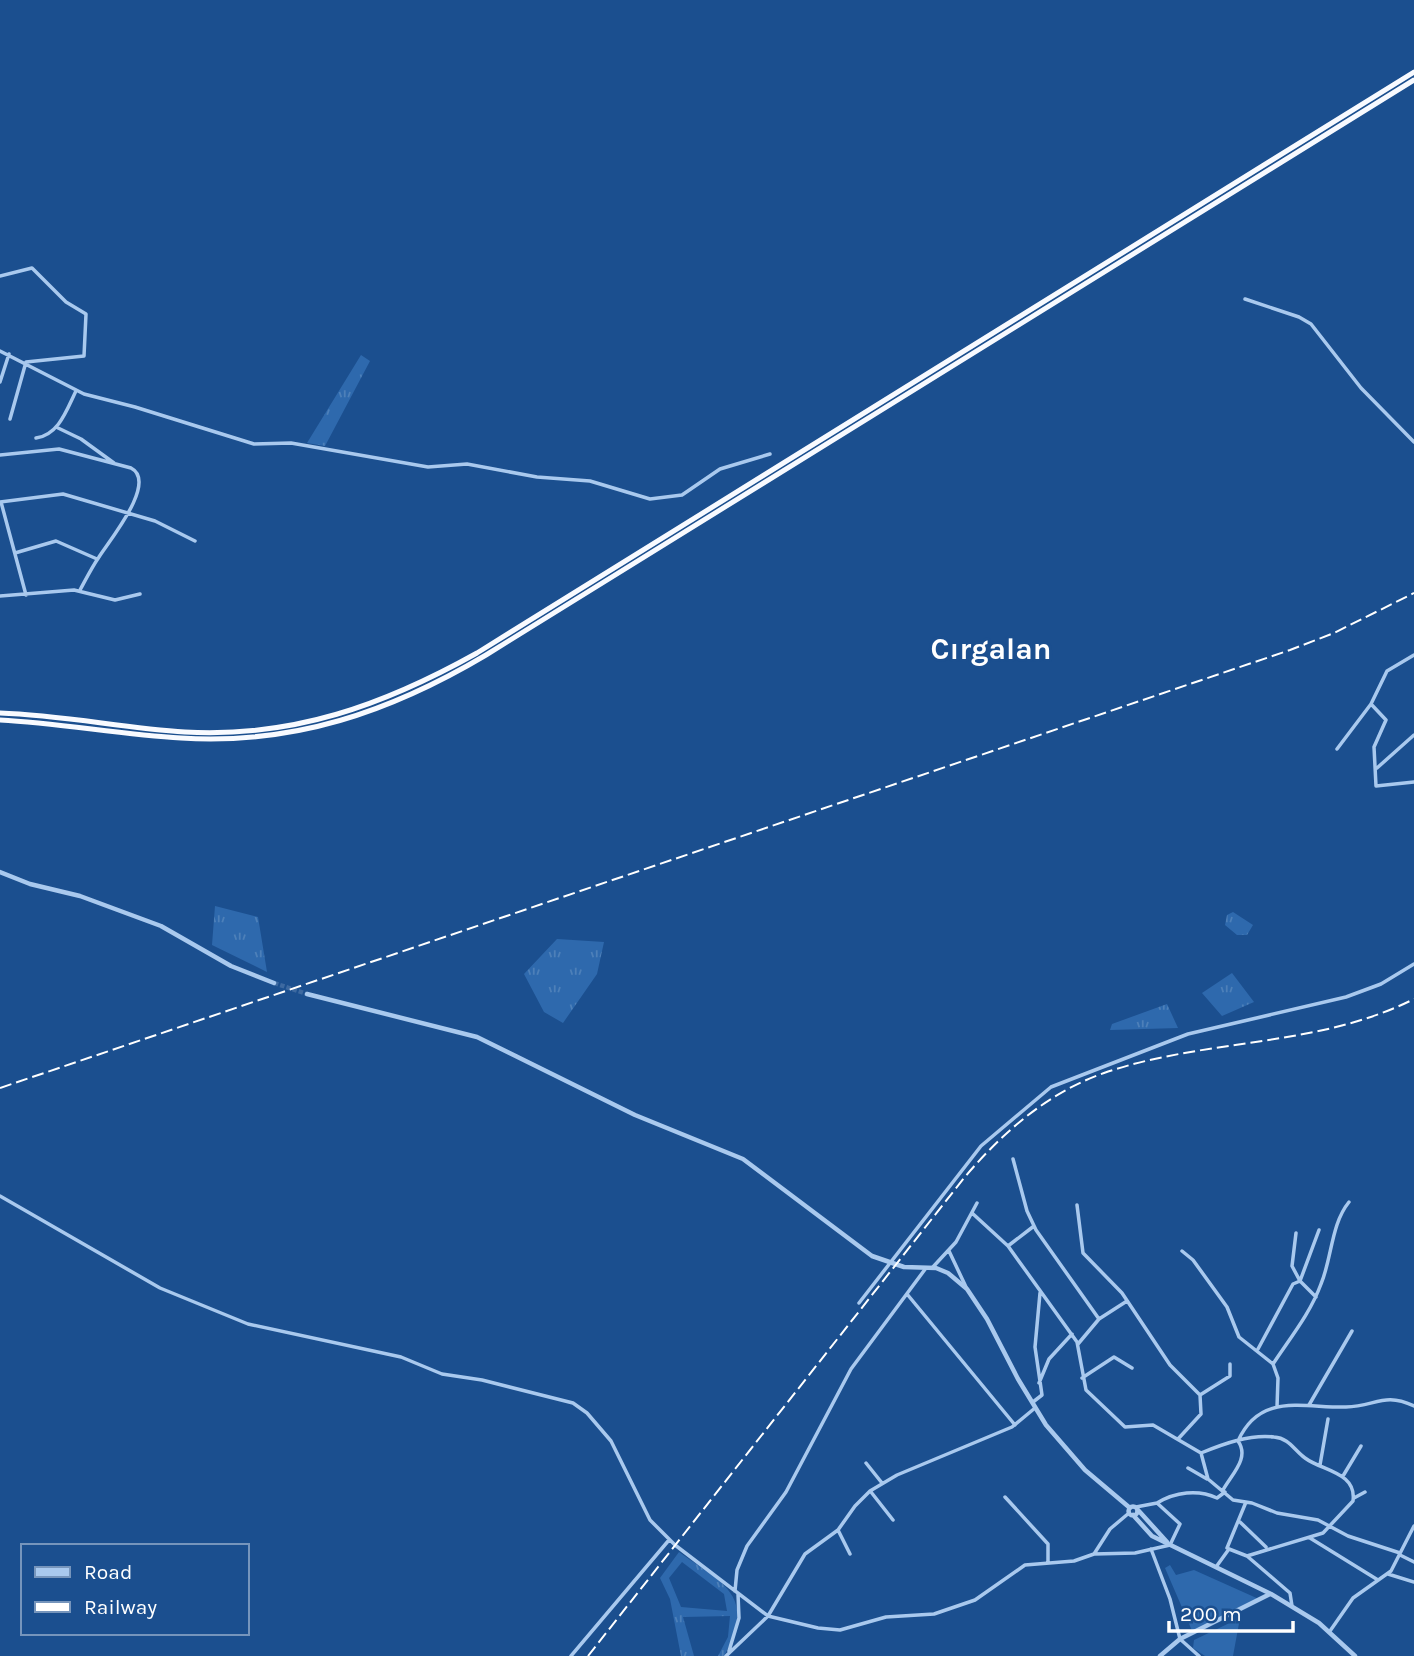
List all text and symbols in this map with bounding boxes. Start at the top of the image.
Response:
district label: Cırgalan [931,631,1051,667]
legend [21,1544,248,1635]
text: Road [84,1560,132,1584]
scale bar [1169,1590,1293,1634]
text: Railway [84,1595,157,1619]
text: 200 m [1180,1602,1242,1626]

